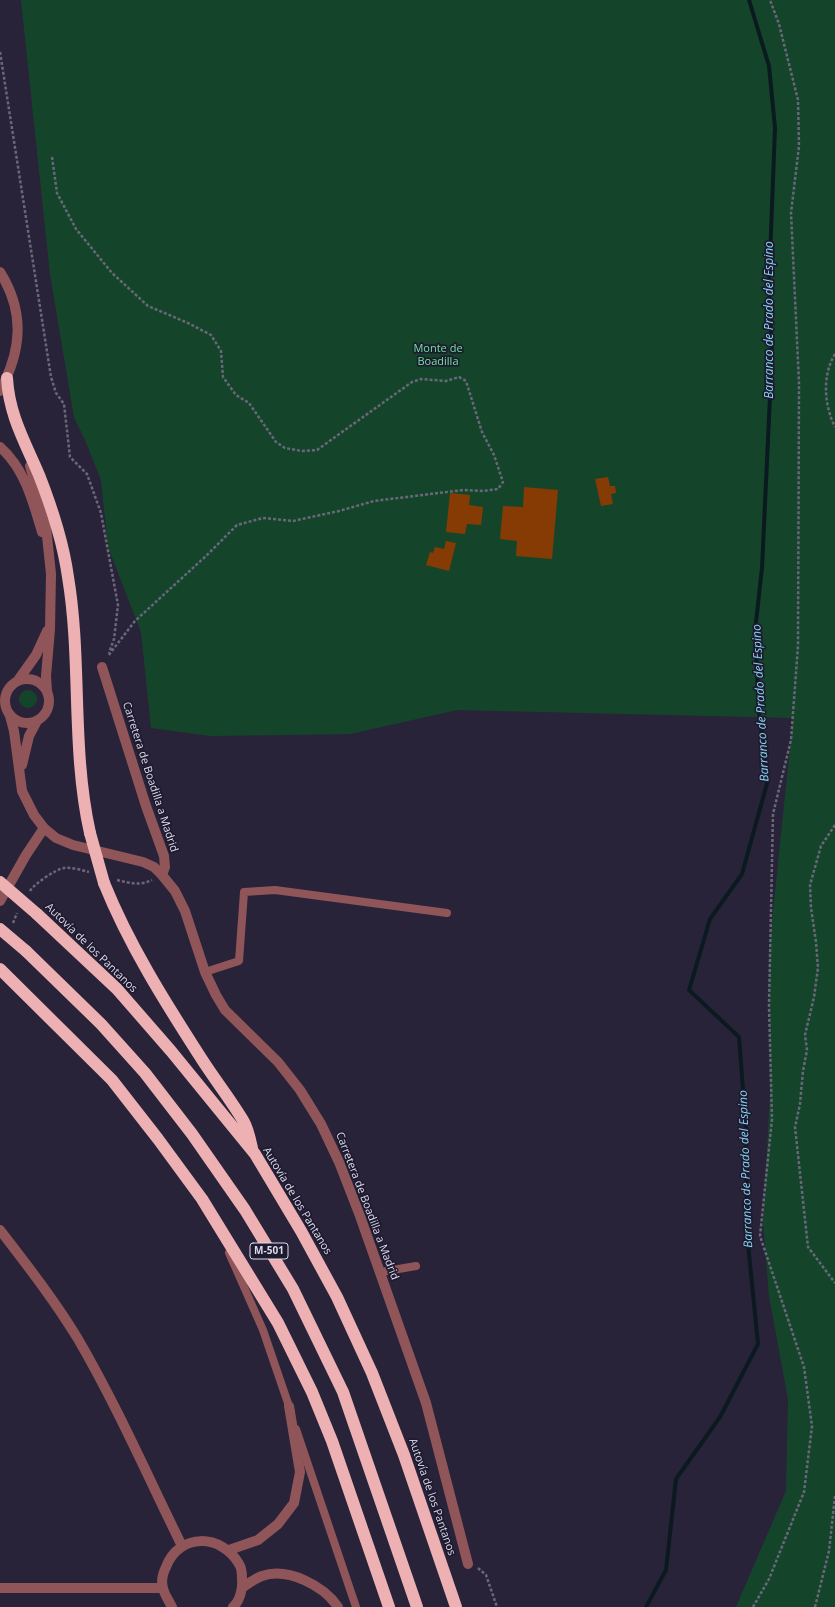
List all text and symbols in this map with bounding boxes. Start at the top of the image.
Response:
water label: Barranco de Prado del Espino [763,241,777,399]
park label: Monte de Boadilla [413,342,463,368]
water label: Barranco de Prado del Espino [750,624,772,782]
street label: Carretera de Boadilla a Madrid [119,700,181,854]
street label: Autovía de los Pantanos [42,901,140,995]
water label: Barranco de Prado del Espino [736,1090,756,1248]
street label: Carretera de Boadilla a Madrid [333,1130,401,1282]
street label: Autovía de los Pantanos [260,1145,334,1257]
road number: M-501 [250,1243,288,1259]
street label: Autovía de los Pantanos [406,1437,458,1557]

